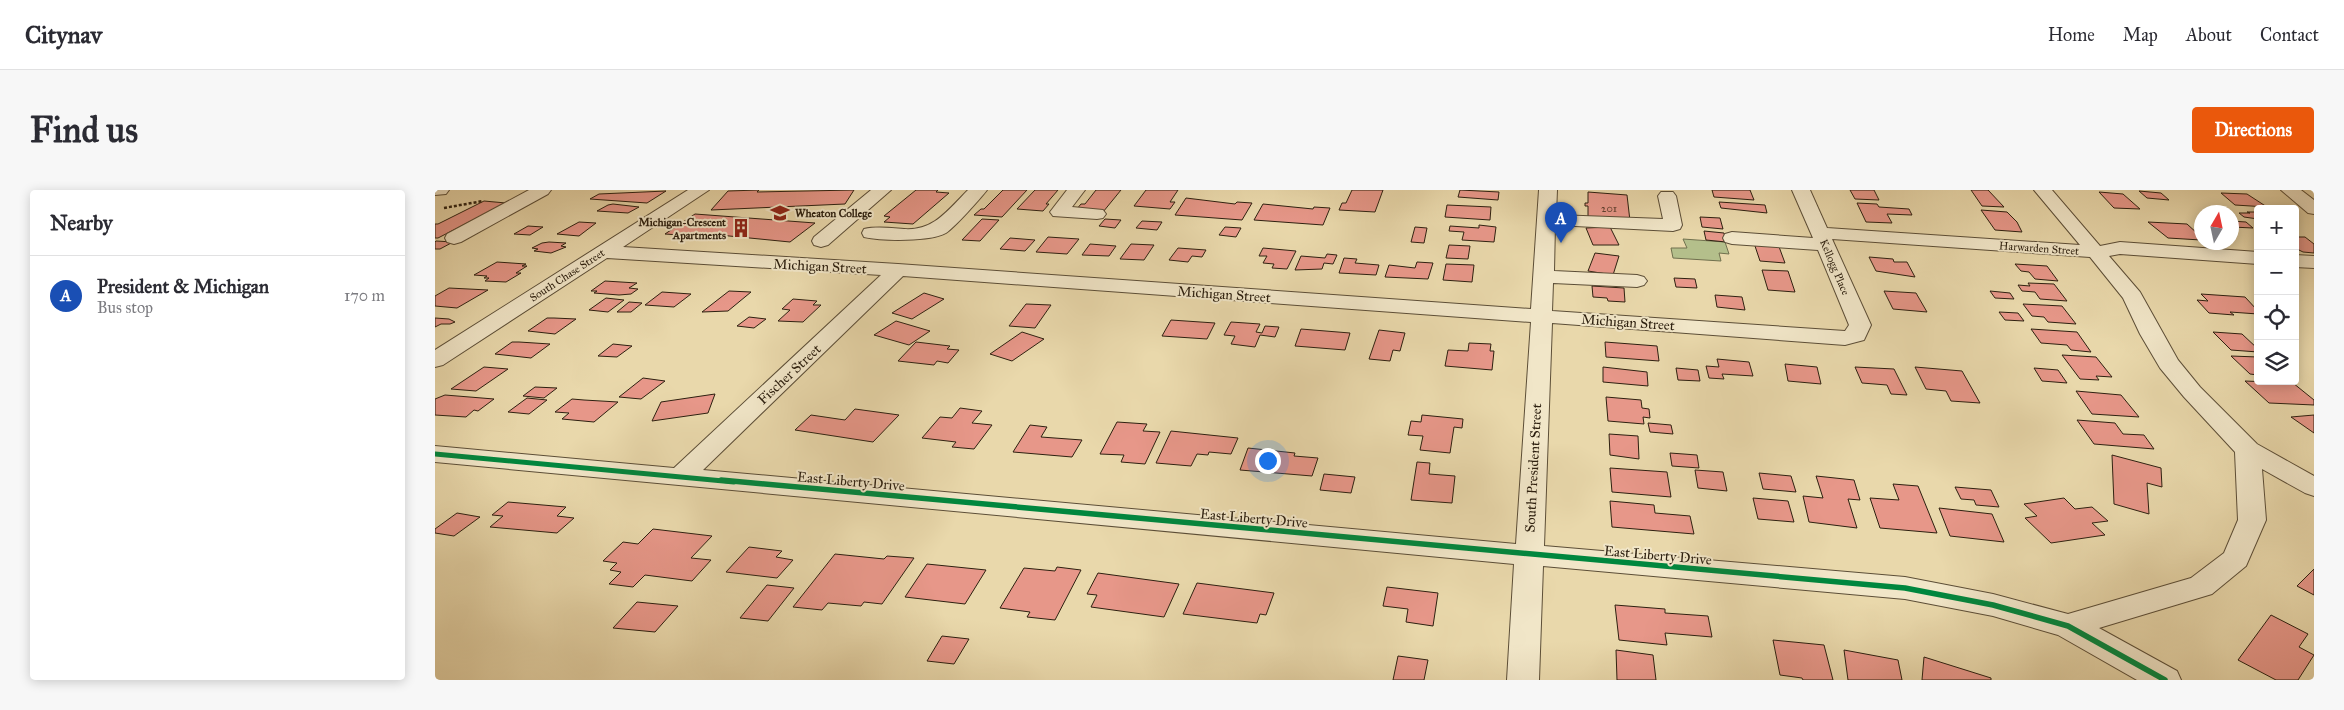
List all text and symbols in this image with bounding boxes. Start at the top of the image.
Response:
text: Citynav [25,20,102,50]
text: Home [2048,24,2095,46]
text: Map [2123,24,2158,46]
text: About [2186,24,2232,46]
text: Contact [2260,24,2319,46]
button: Directions [2192,107,2314,153]
text: Find us [30,109,138,152]
school or university icon: Wheaton College [769,202,791,224]
pin: A [1545,202,1577,243]
house number: 201 [1601,202,1617,215]
north arrow [2194,205,2239,250]
map controls [2254,205,2299,385]
button: + [2254,205,2299,250]
place label: Wheaton College [795,207,872,220]
text: Nearby [50,210,113,236]
place label: Michigan-Crescent Apartments [638,216,726,243]
building icon: Michigan-Crescent Apartments [730,217,752,239]
street label: Kellogg Place [1817,237,1852,298]
street label: Harwarden Street [1999,239,2079,258]
street label: South Chase Street [527,246,607,304]
button: − [2254,250,2299,295]
street label: Michigan Street [773,256,867,277]
text: President & Michigan [97,275,269,298]
street label: Michigan Street [1177,283,1271,306]
text: A [61,286,71,305]
text: 170 m [344,286,385,305]
button: locate [2254,295,2299,340]
text: Bus stop [97,298,153,317]
street label: Michigan Street [1581,311,1675,334]
button: layers [2254,340,2299,385]
street label: Fischer Street [754,341,825,408]
street label: South President Street [1522,403,1545,533]
your location [1255,448,1281,474]
street label: East Liberty Drive [796,468,906,495]
street label: East Liberty Drive [1199,505,1309,532]
street label: East Liberty Drive [1603,542,1713,569]

